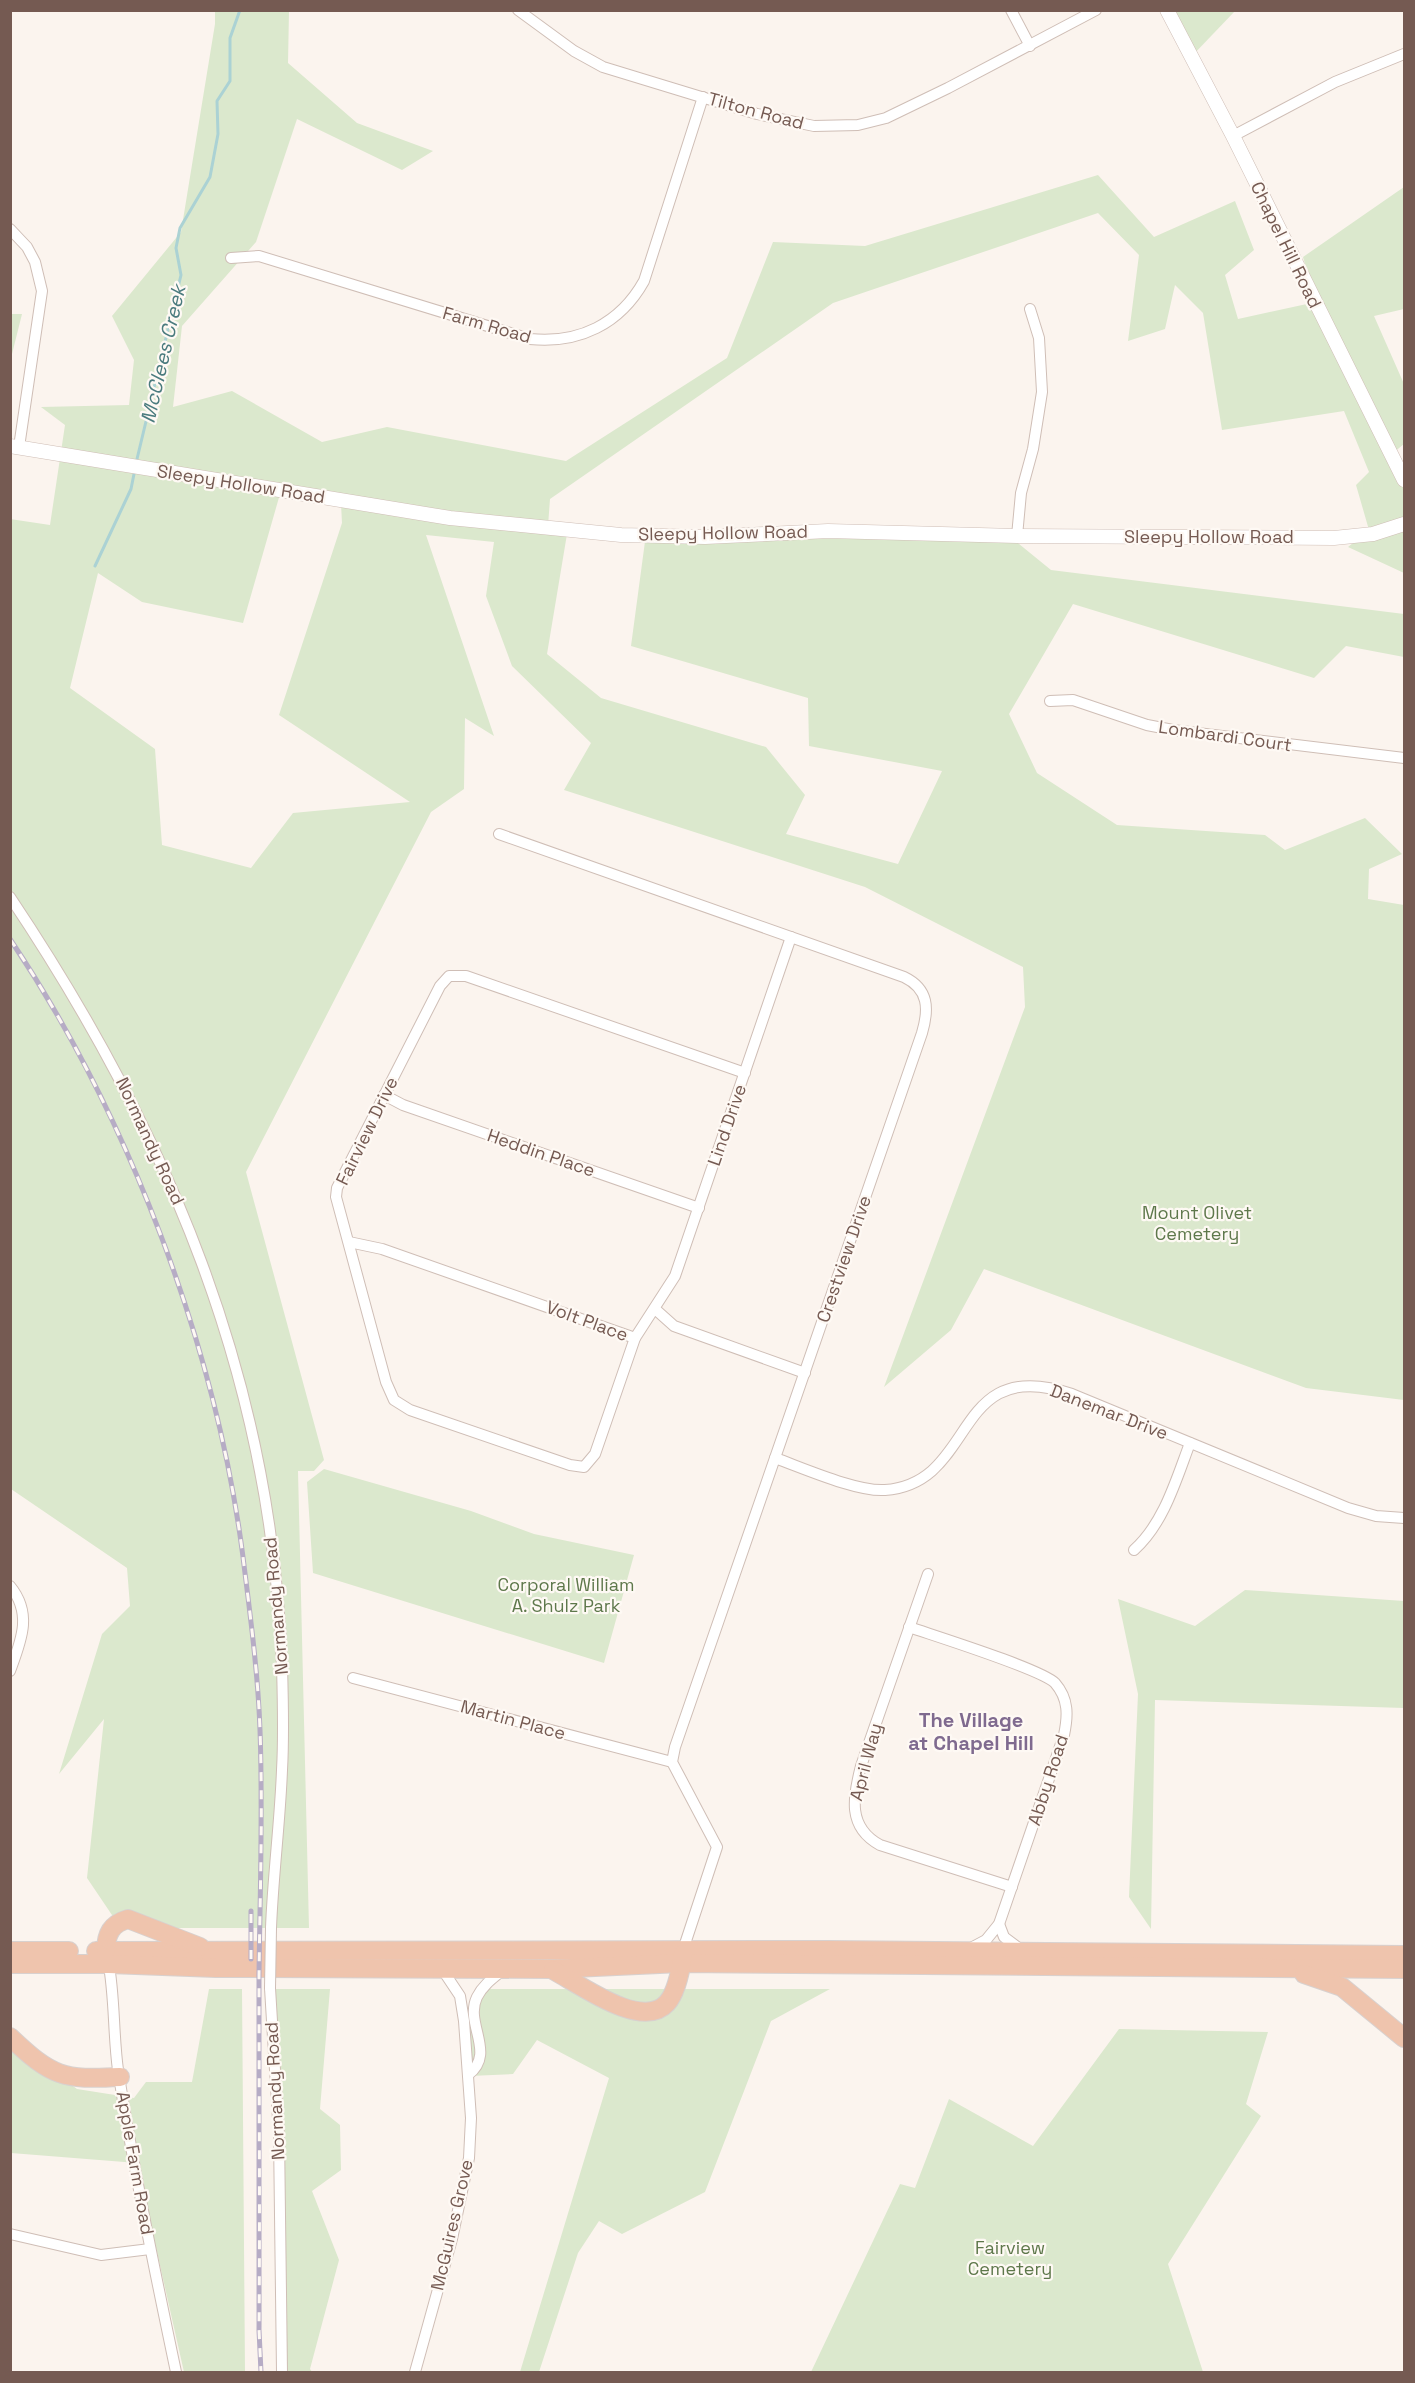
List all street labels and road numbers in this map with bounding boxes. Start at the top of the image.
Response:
street label: Tilton Road [706,87,807,134]
street label: Chapel Hill Road [1246,178,1327,312]
street label: Farm Road [440,301,534,348]
street label: Sleepy Hollow Road [155,459,327,508]
street label: Sleepy Hollow Road [638,520,808,545]
street label: Sleepy Hollow Road [1124,525,1294,548]
street label: Lombardi Court [1157,715,1293,756]
street label: Normandy Road [111,1073,190,1208]
street label: Fairview Drive [330,1073,403,1189]
street label: Lind Drive [702,1081,751,1169]
street label: Heddin Place [484,1123,598,1182]
street label: Crestview Drive [811,1192,876,1325]
street label: Volt Place [543,1295,631,1346]
street label: Danemar Drive [1047,1379,1171,1445]
street label: Normandy Road [258,1536,293,1676]
street label: Martin Place [458,1694,568,1745]
street label: April Way [844,1720,887,1803]
street label: Abby Road [1022,1731,1073,1828]
street label: Normandy Road [259,2021,290,2161]
street label: Apple Farm Road [112,2089,159,2236]
street label: McGuires Grove [425,2157,478,2293]

